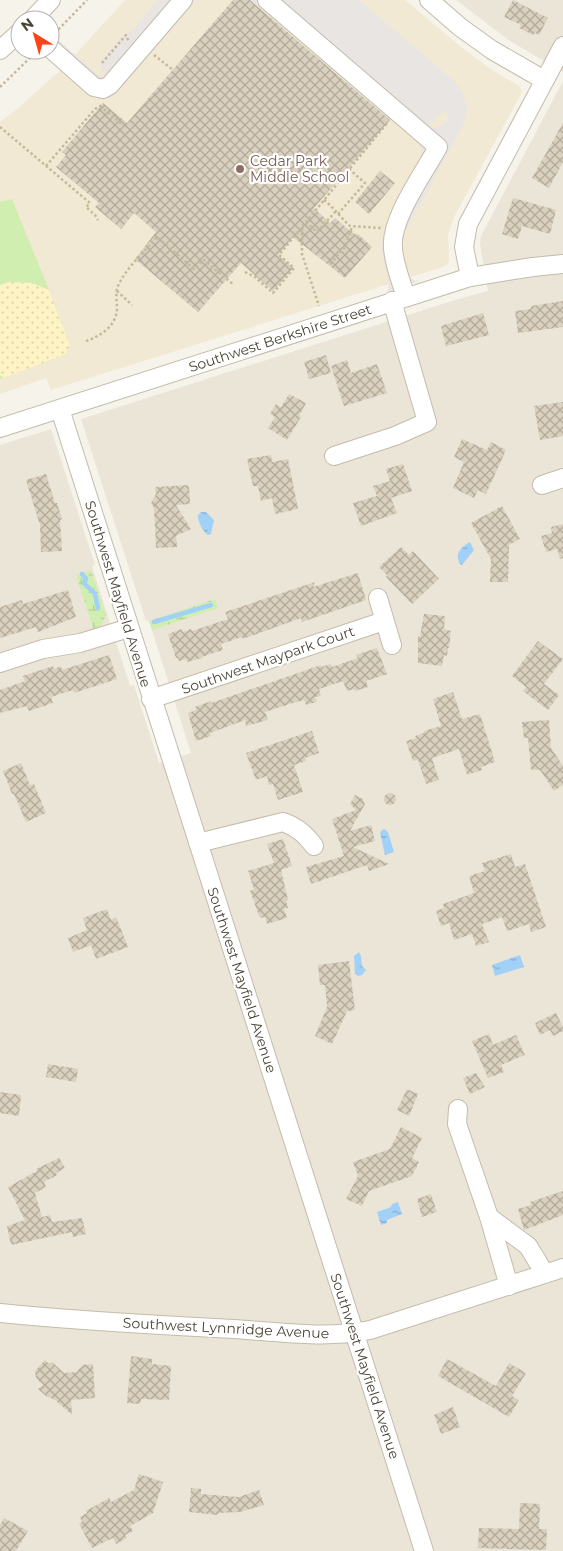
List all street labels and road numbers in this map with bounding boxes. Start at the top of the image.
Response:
street label: Southwest Berkshire Street [186,300,374,376]
street label: Southwest Mayfield Avenue [81,498,155,690]
street label: Southwest Maypark Court [179,622,357,698]
street label: Southwest Mayfield Avenue [203,885,281,1075]
street label: Southwest Mayfield Avenue [326,1271,404,1461]
street label: Southwest Lynnridge Avenue [122,1314,330,1342]

